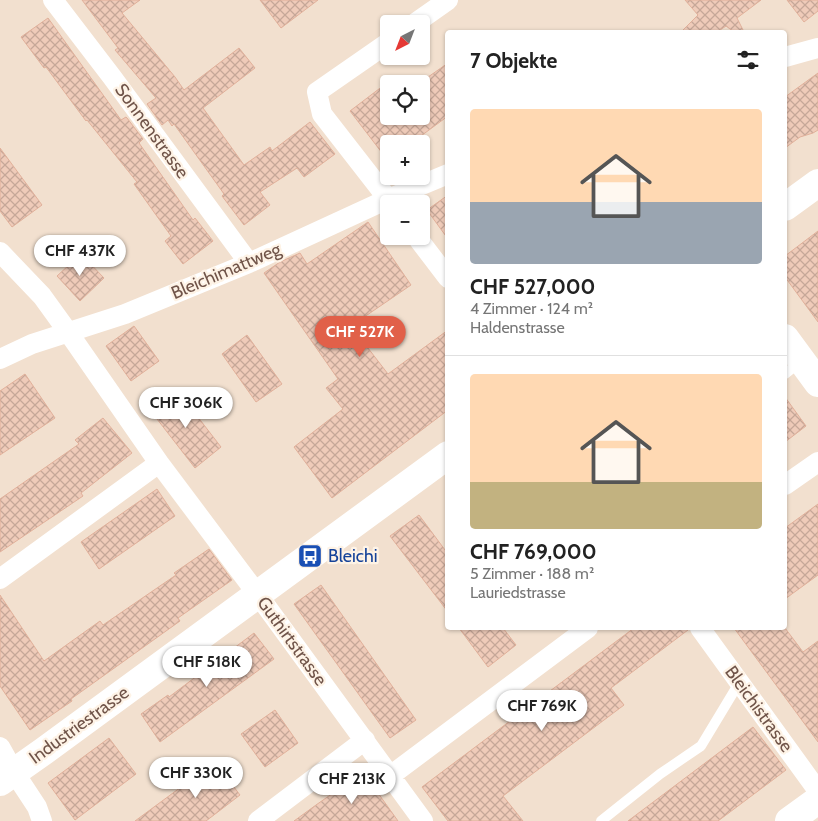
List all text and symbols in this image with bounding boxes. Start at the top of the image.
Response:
north arrow [380,15,430,65]
map controls [380,15,430,245]
icon: filters [734,46,762,74]
text: 7 Objekte [470,48,557,73]
button: locate [380,75,430,125]
street label: Sonnenstrasse [110,79,194,183]
button: + [380,135,430,185]
icon: home [571,141,661,231]
button: − [380,195,430,245]
pin: CHF 437K [28,234,132,277]
street label: Bleichimattweg [168,238,285,304]
text: CHF 437K [45,241,115,260]
text: CHF 527,000 [470,274,595,299]
text: 4 Zimmer · 124 m² [470,299,593,318]
pin: CHF 527K [308,316,412,358]
text: Haldenstrasse [470,318,565,337]
text: CHF 527K [326,322,394,341]
pin: CHF 306K [134,386,238,429]
text: CHF 306K [150,393,222,412]
icon: home [571,407,661,497]
text: CHF 769,000 [470,539,597,564]
bus stop icon: Bleichi [297,543,323,569]
place label: Bleichi [328,545,378,567]
text: 5 Zimmer · 188 m² [470,564,594,583]
text: Lauriedstrasse [470,583,566,602]
street label: Guthirtstrasse [252,592,332,690]
pin: CHF 518K [155,646,259,688]
text: CHF 518K [173,652,241,671]
street label: Bleichistrasse [720,662,798,756]
street label: Industriestrasse [25,681,133,769]
pin: CHF 769K [490,690,594,732]
text: CHF 769K [507,696,577,715]
pin: CHF 330K [144,756,248,799]
pin: CHF 213K [300,762,404,805]
text: CHF 330K [160,763,232,782]
text: CHF 213K [319,769,385,788]

